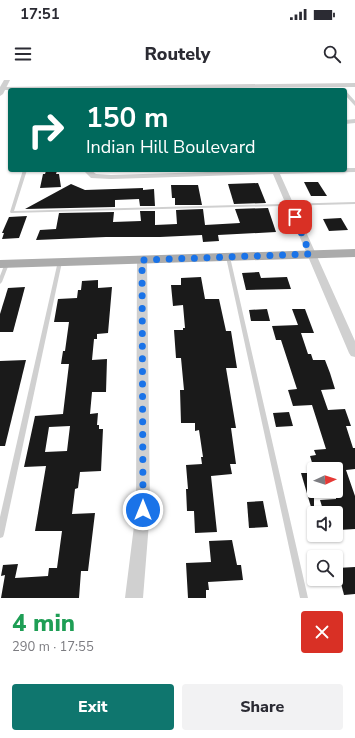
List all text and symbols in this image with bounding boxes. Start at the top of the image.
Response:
text: 17:51 [20,4,60,24]
text: Routely [145,42,210,66]
icon: menu [12,43,34,65]
icon: search [321,43,343,65]
text: 150 m [86,99,169,137]
icon: right [20,104,72,156]
text: Indian Hill Boulevard [86,135,255,159]
pin [278,200,312,234]
icon: arrive [284,206,306,228]
north arrow [307,462,343,498]
map controls [307,462,343,586]
position arrow [122,489,164,531]
button: sound [307,506,343,542]
button: search [307,550,343,586]
text: 4 min [12,607,75,639]
button: close [301,611,343,653]
text: 290 m · 17:55 [12,638,94,656]
button: Exit [12,684,174,730]
button: Share [182,684,343,730]

